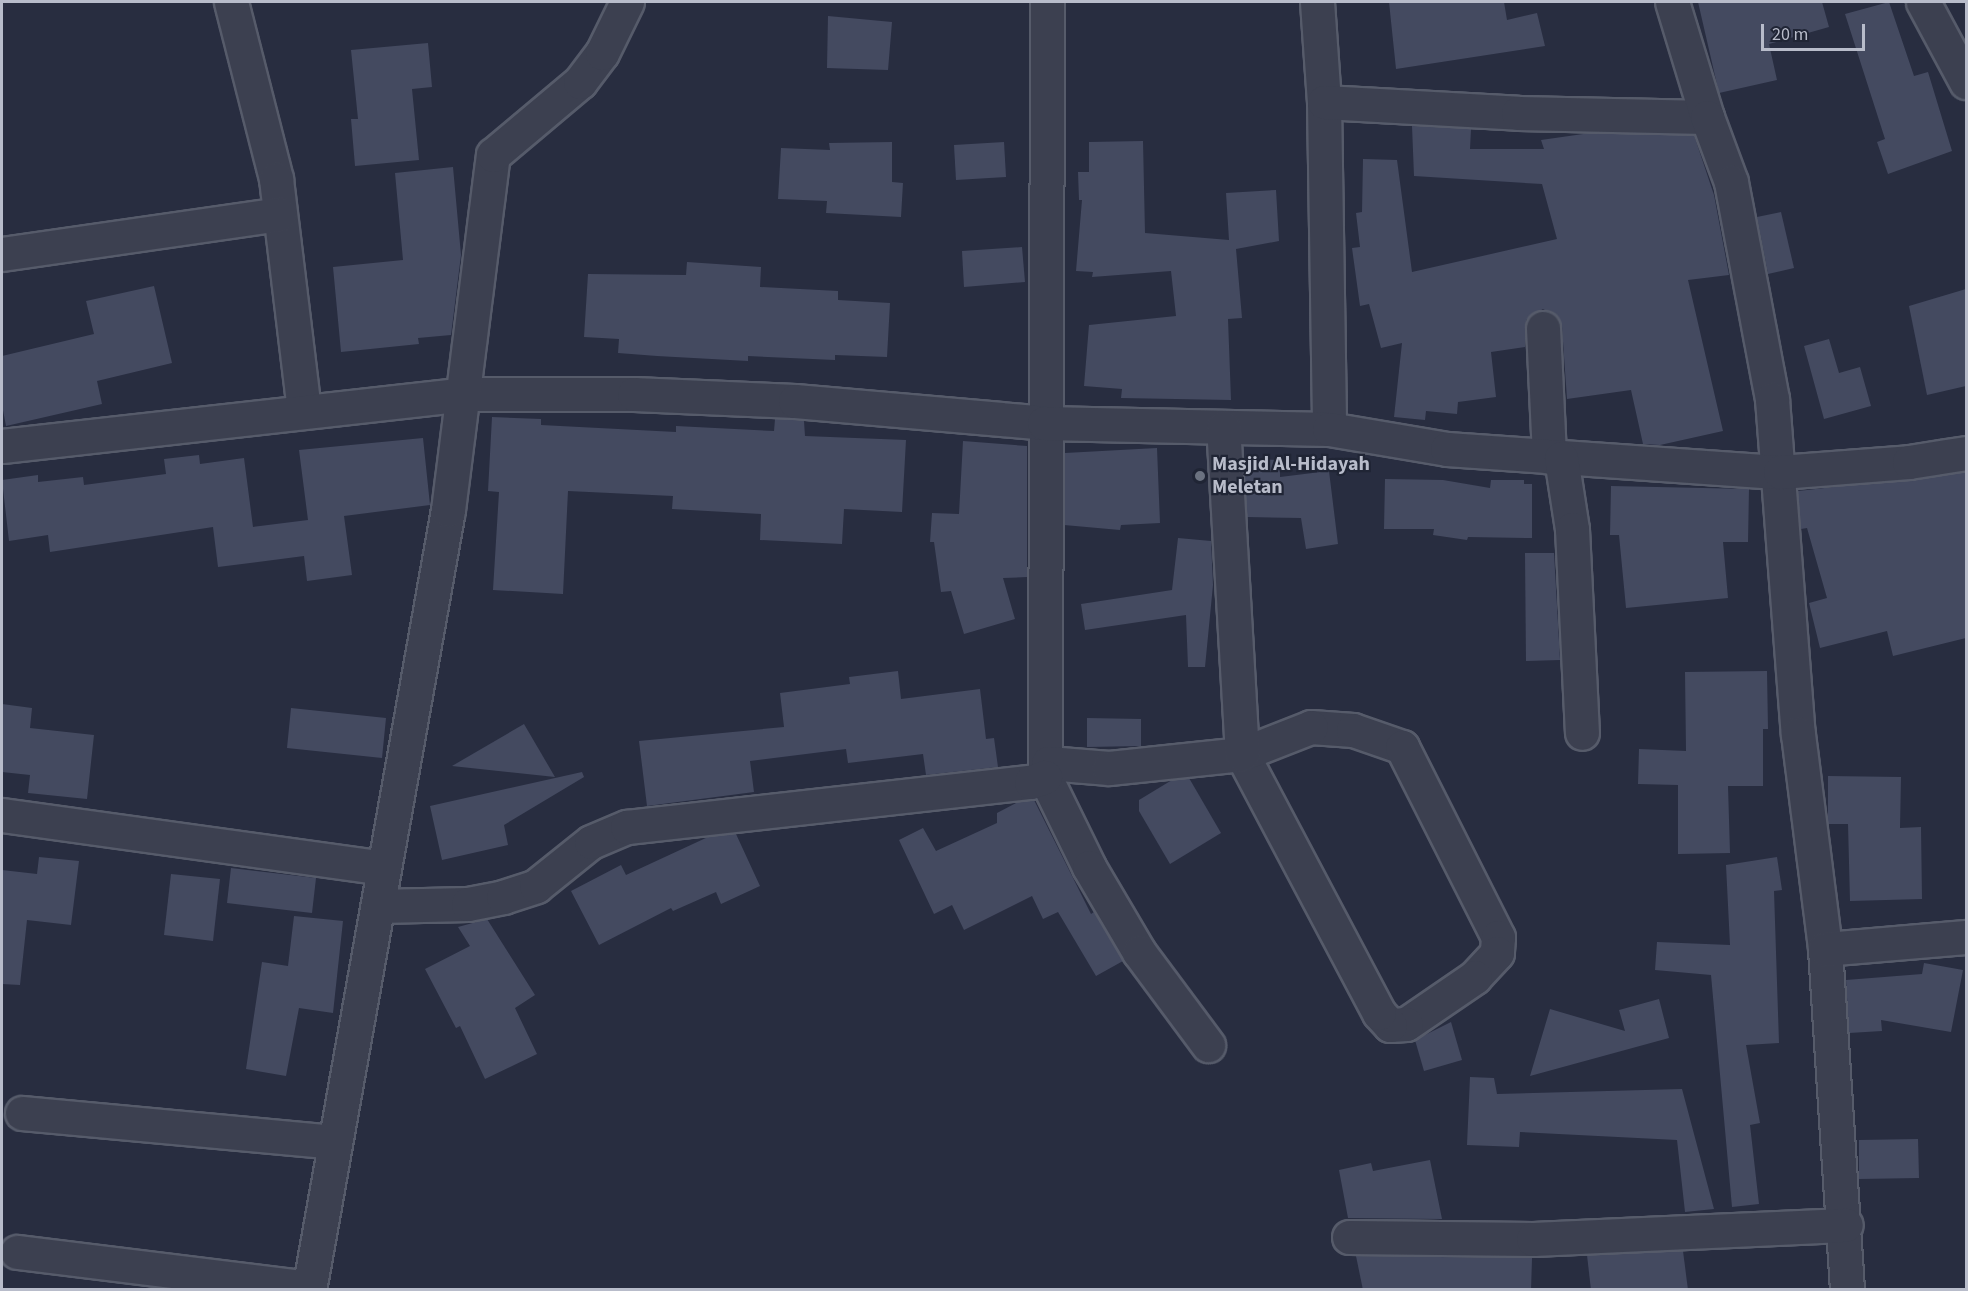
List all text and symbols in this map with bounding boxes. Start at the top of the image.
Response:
scale bar [1764,12,1868,50]
text: 20 m [1772,22,1808,47]
place label: Masjid Al-Hidayah Meletan [1212,452,1370,499]
marker: Masjid Al-Hidayah Meletan [1193,469,1207,483]

